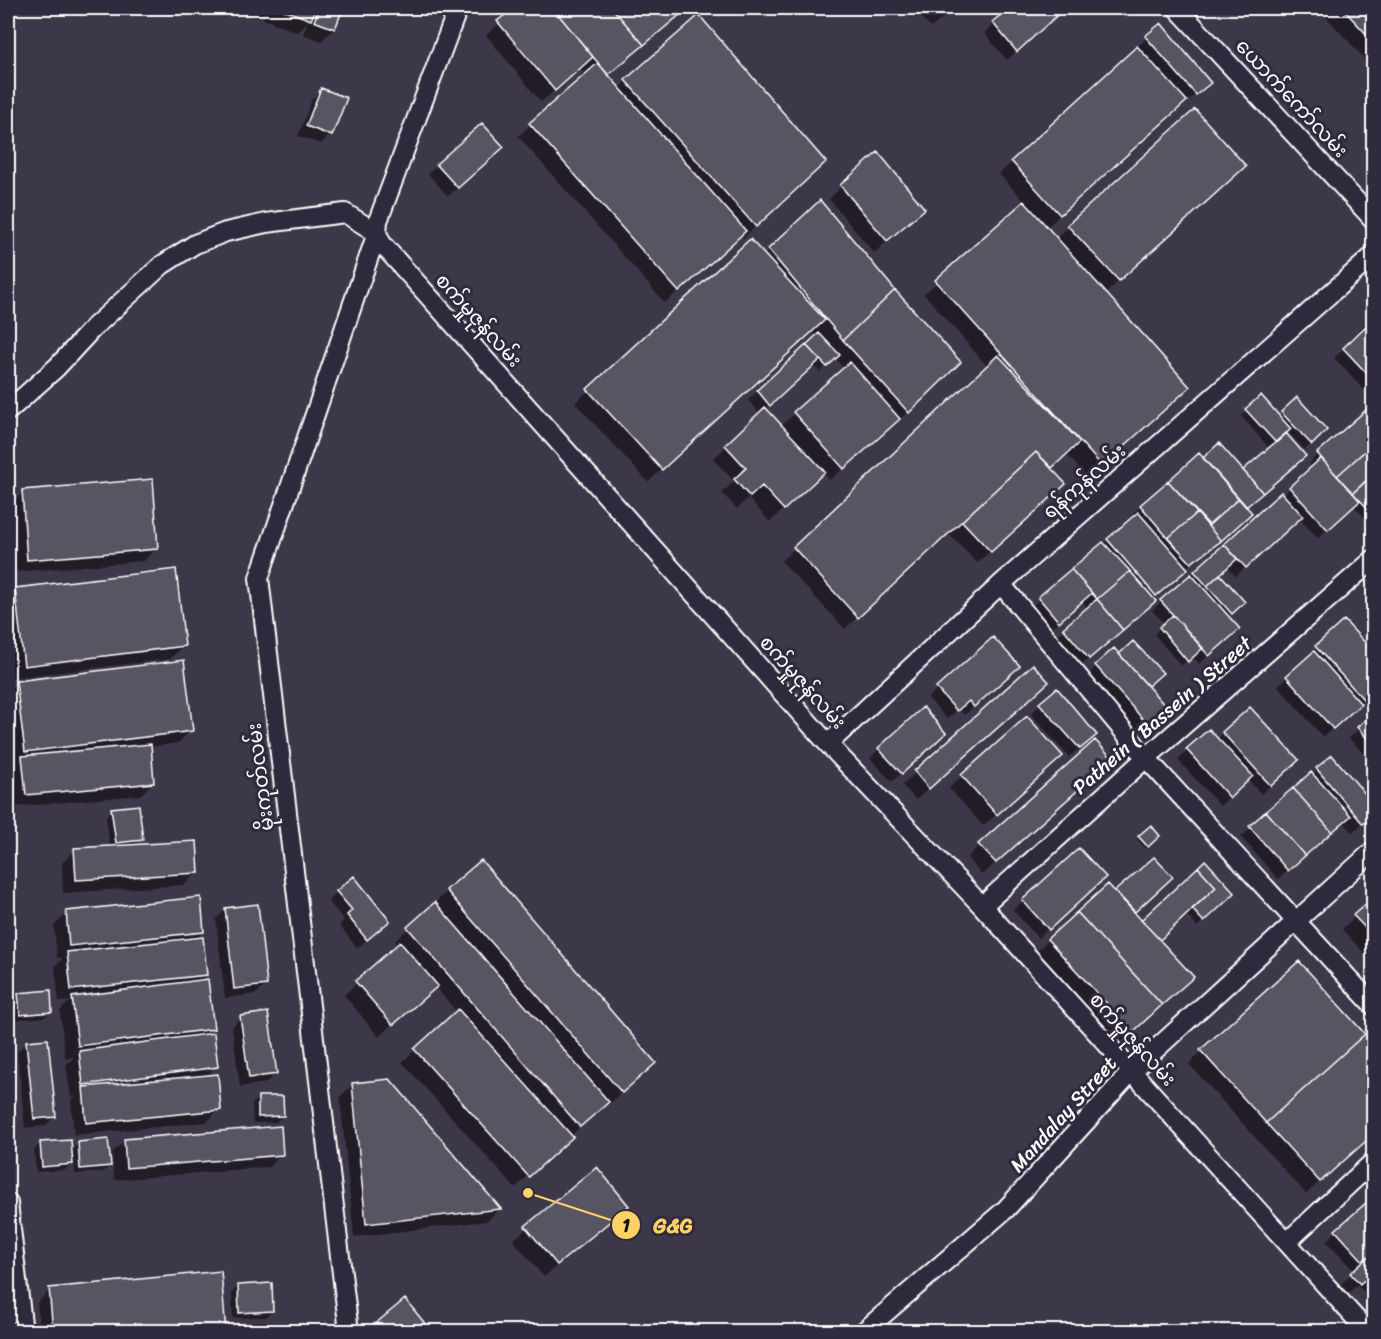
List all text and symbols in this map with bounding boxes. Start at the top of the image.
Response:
street label: ယောက်ကော်လမ်း [1227,30,1357,166]
street label: စက်မှုဇုန်လမ်း [426,265,531,376]
street label: ရန်ကုန်လမ်း [1034,435,1134,528]
street label: Pathein ( Bassein ) Street [1064,626,1261,804]
street label: စက်မှုဇုန်လမ်း [750,627,855,738]
street label: မိုးကုတ်လမ်း [237,721,284,833]
street label: စက်မှုဇုန်လမ်း [1080,984,1185,1095]
street label: Mandalay Street [1001,1047,1126,1181]
callout: G&G [611,1206,705,1245]
text: G&G [652,1207,693,1245]
text: 1 [622,1210,630,1242]

